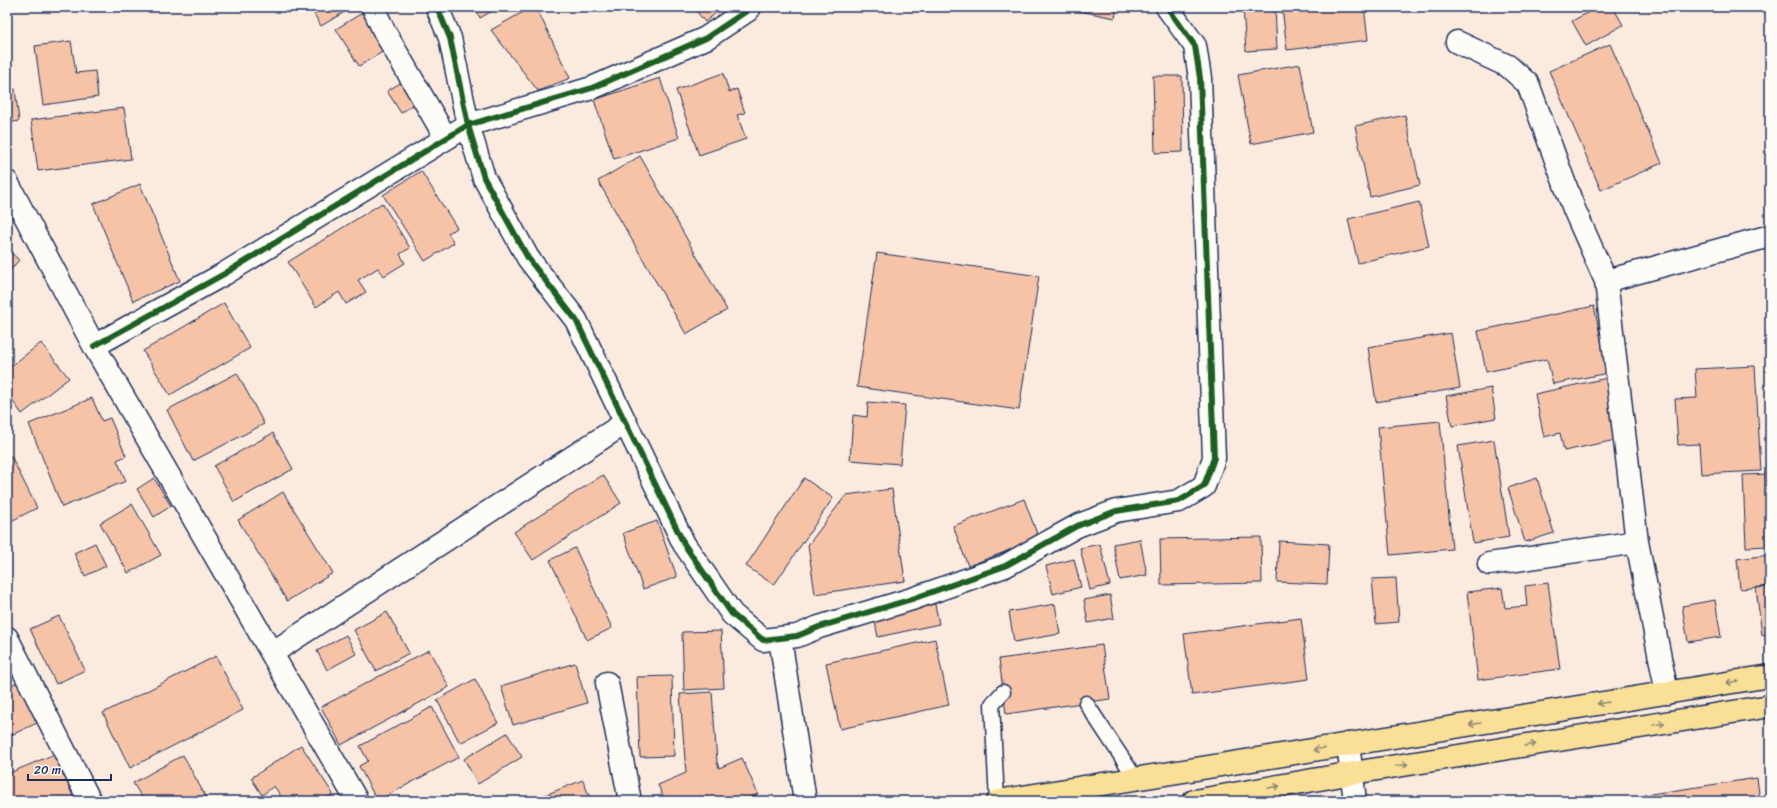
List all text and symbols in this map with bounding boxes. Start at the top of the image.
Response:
one-way arrow [1725,678,1738,686]
one-way arrow [1597,699,1610,707]
one-way arrow [1469,720,1482,728]
one-way arrow [1652,720,1665,728]
one-way arrow [1523,741,1536,749]
one-way arrow [1313,745,1326,753]
scale bar [28,756,111,782]
text: 20 m [34,759,61,781]
one-way arrow [1395,761,1408,769]
one-way arrow [1267,783,1280,791]

